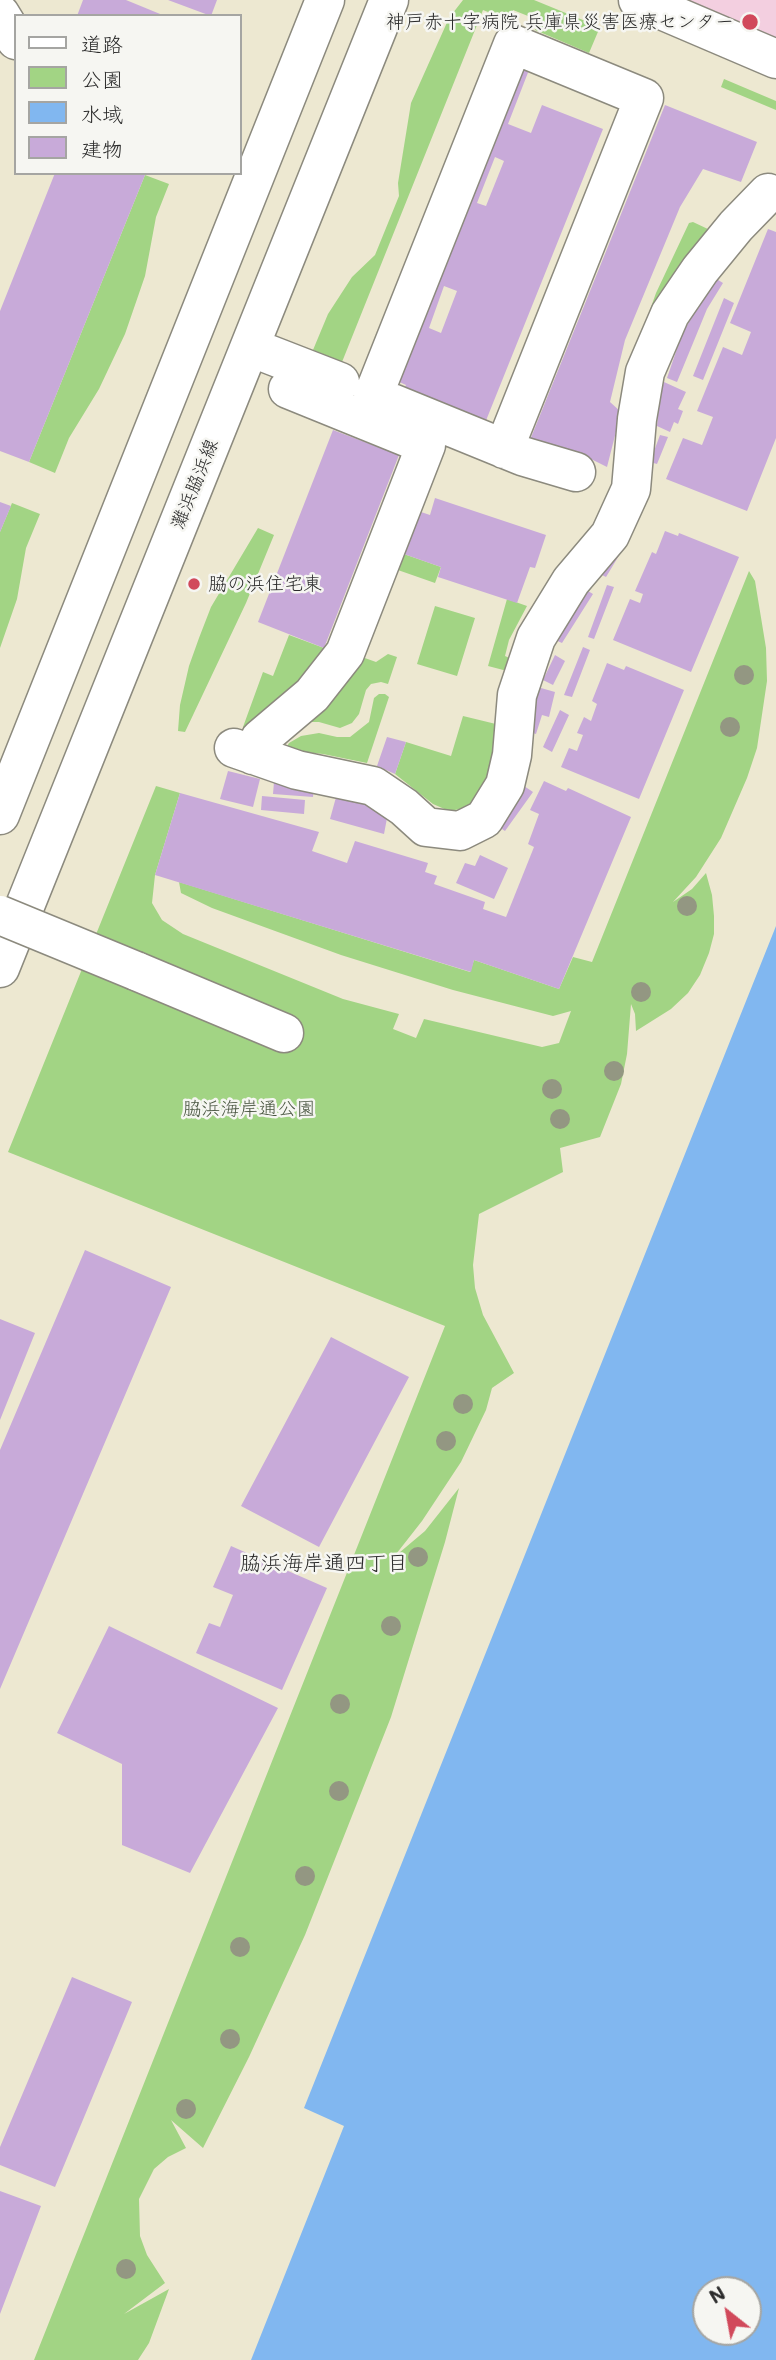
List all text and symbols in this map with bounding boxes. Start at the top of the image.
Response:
place label: 神戸赤十字病院 兵庫県災害医療センター [386,11,734,33]
marker: 神戸赤十字病院 兵庫県災害医療センター [740,12,760,32]
legend [14,14,242,175]
text: 道路 [81,30,123,57]
text: 公園 [81,65,123,92]
text: 水域 [81,100,123,127]
text: 建物 [81,135,123,162]
street label: 灘浜脇浜線 [167,436,223,532]
place label: 脇の浜住宅東 [208,573,322,595]
marker: 脇の浜住宅東 [186,576,202,592]
park label: 脇浜海岸通公園 [183,1098,315,1120]
district label: 脇浜海岸通四丁目 [240,1551,408,1577]
north arrow [692,2276,762,2346]
text: N [704,2280,730,2309]

